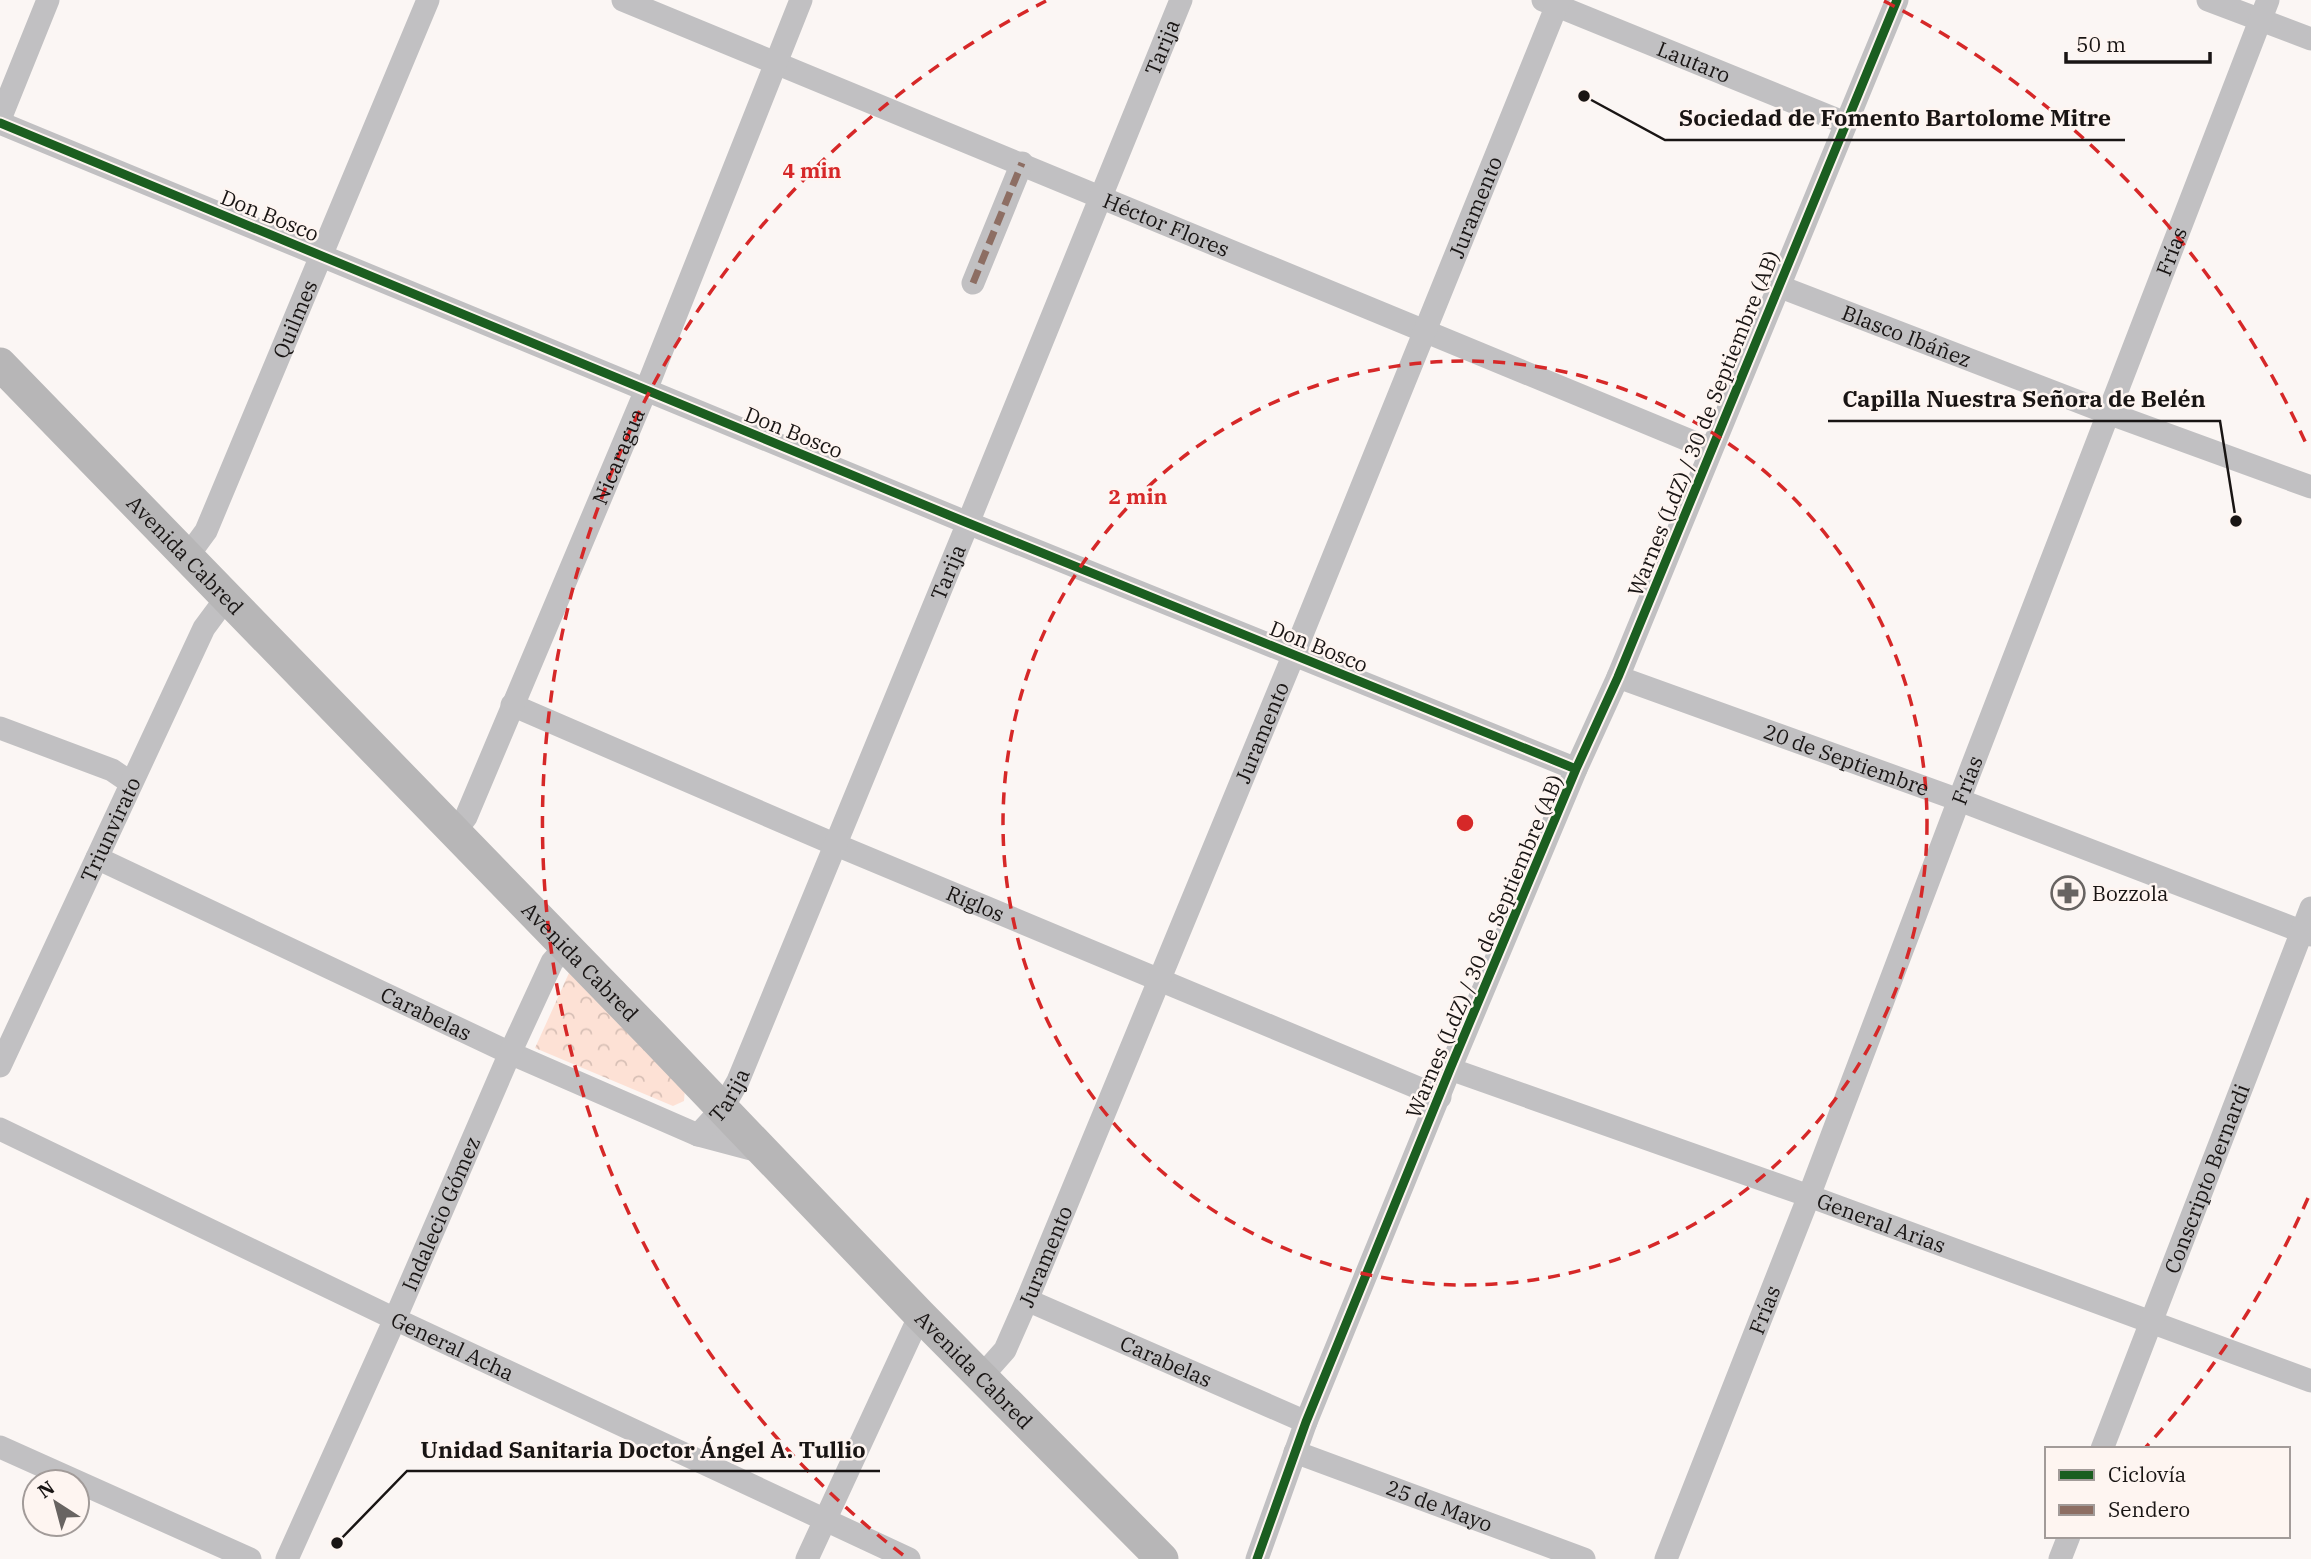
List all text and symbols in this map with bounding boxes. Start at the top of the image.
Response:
street label: Tarija [1138,15,1186,79]
scale bar [2066,21,2210,65]
text: 50 m [2076,30,2126,58]
street label: Lautaro [1653,34,1735,89]
callout: Sociedad de Fomento Bartolome Mitre [1665,96,2125,140]
text: Sociedad de Fomento Bartolome Mitre [1679,102,2111,132]
street label: Juramento [1442,152,1508,262]
text: 4 min [783,156,841,184]
street label: Don Bosco [217,183,323,247]
street label: Héctor Flores [1099,186,1234,263]
street label: Frías [2149,223,2193,280]
street label: Warnes (LdZ) / 30 de Septiembre (AB) [1621,246,1785,600]
street label: Quilmes [266,276,323,362]
street label: Blasco Ibáñez [1838,298,1975,373]
callout: Capilla Nuestra Señora de Belén [1828,377,2220,421]
text: Capilla Nuestra Señora de Belén [1842,383,2206,413]
street label: Don Bosco [741,400,847,464]
street label: Nicaragua [585,404,651,509]
text: 2 min [1109,482,1167,510]
street label: Avenida Cabred [121,489,250,621]
street label: Tarija [924,540,972,604]
street label: Don Bosco [1266,614,1372,678]
street label: Juramento [1228,677,1295,787]
street label: 20 de Septiembre [1760,717,1933,802]
street label: Frías [1945,752,1989,809]
street label: Warnes (LdZ) / 30 de Septiembre (AB) [1399,770,1569,1122]
street label: Triunvirato [74,772,147,887]
centre of rings [1453,811,1477,835]
pharmacy icon: Bozzola [2049,874,2087,912]
street label: Riglos [942,878,1009,928]
place label: Bozzola [2092,879,2168,907]
street label: Avenida Cabred [516,896,645,1027]
street label: Carabelas [376,980,476,1047]
street label: Tarija [703,1064,756,1128]
street label: Conscripto Bernardi [2157,1080,2256,1277]
street label: Indalecio Gómez [395,1132,486,1295]
street label: General Arias [1813,1186,1950,1259]
street label: Juramento [1012,1201,1078,1311]
street label: Frías [1742,1281,1786,1338]
street label: Avenida Cabred [909,1304,1039,1435]
street label: General Acha [387,1305,519,1387]
street label: Carabelas [1116,1329,1217,1393]
callout: Unidad Sanitaria Doctor Ángel A. Tullio [407,1427,880,1471]
text: Unidad Sanitaria Doctor Ángel A. Tullio [420,1434,866,1464]
legend [2045,1447,2290,1538]
text: Ciclovía [2108,1460,2186,1488]
north arrow [21,1468,91,1538]
street label: 25 de Mayo [1382,1473,1497,1538]
text: N [33,1475,59,1503]
text: Sendero [2108,1495,2190,1523]

